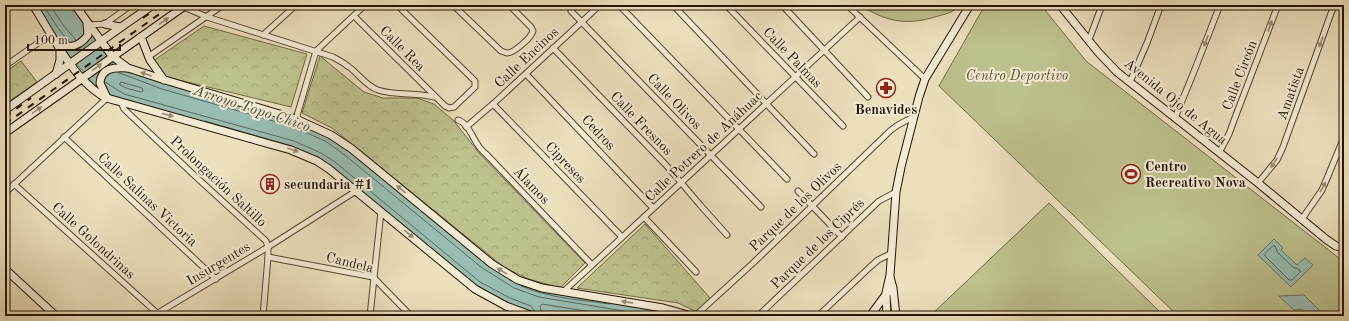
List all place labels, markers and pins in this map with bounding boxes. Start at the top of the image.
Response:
pharmacy icon: Benavides [875,77,897,99]
place label: Benavides [855,103,917,117]
place label: Centro Recreativo Nova [1145,160,1246,190]
sports icon: Centro Recreativo Nova [1120,163,1142,185]
building icon: secundaria #1 [259,173,281,195]
place label: secundaria #1 [284,178,373,192]

